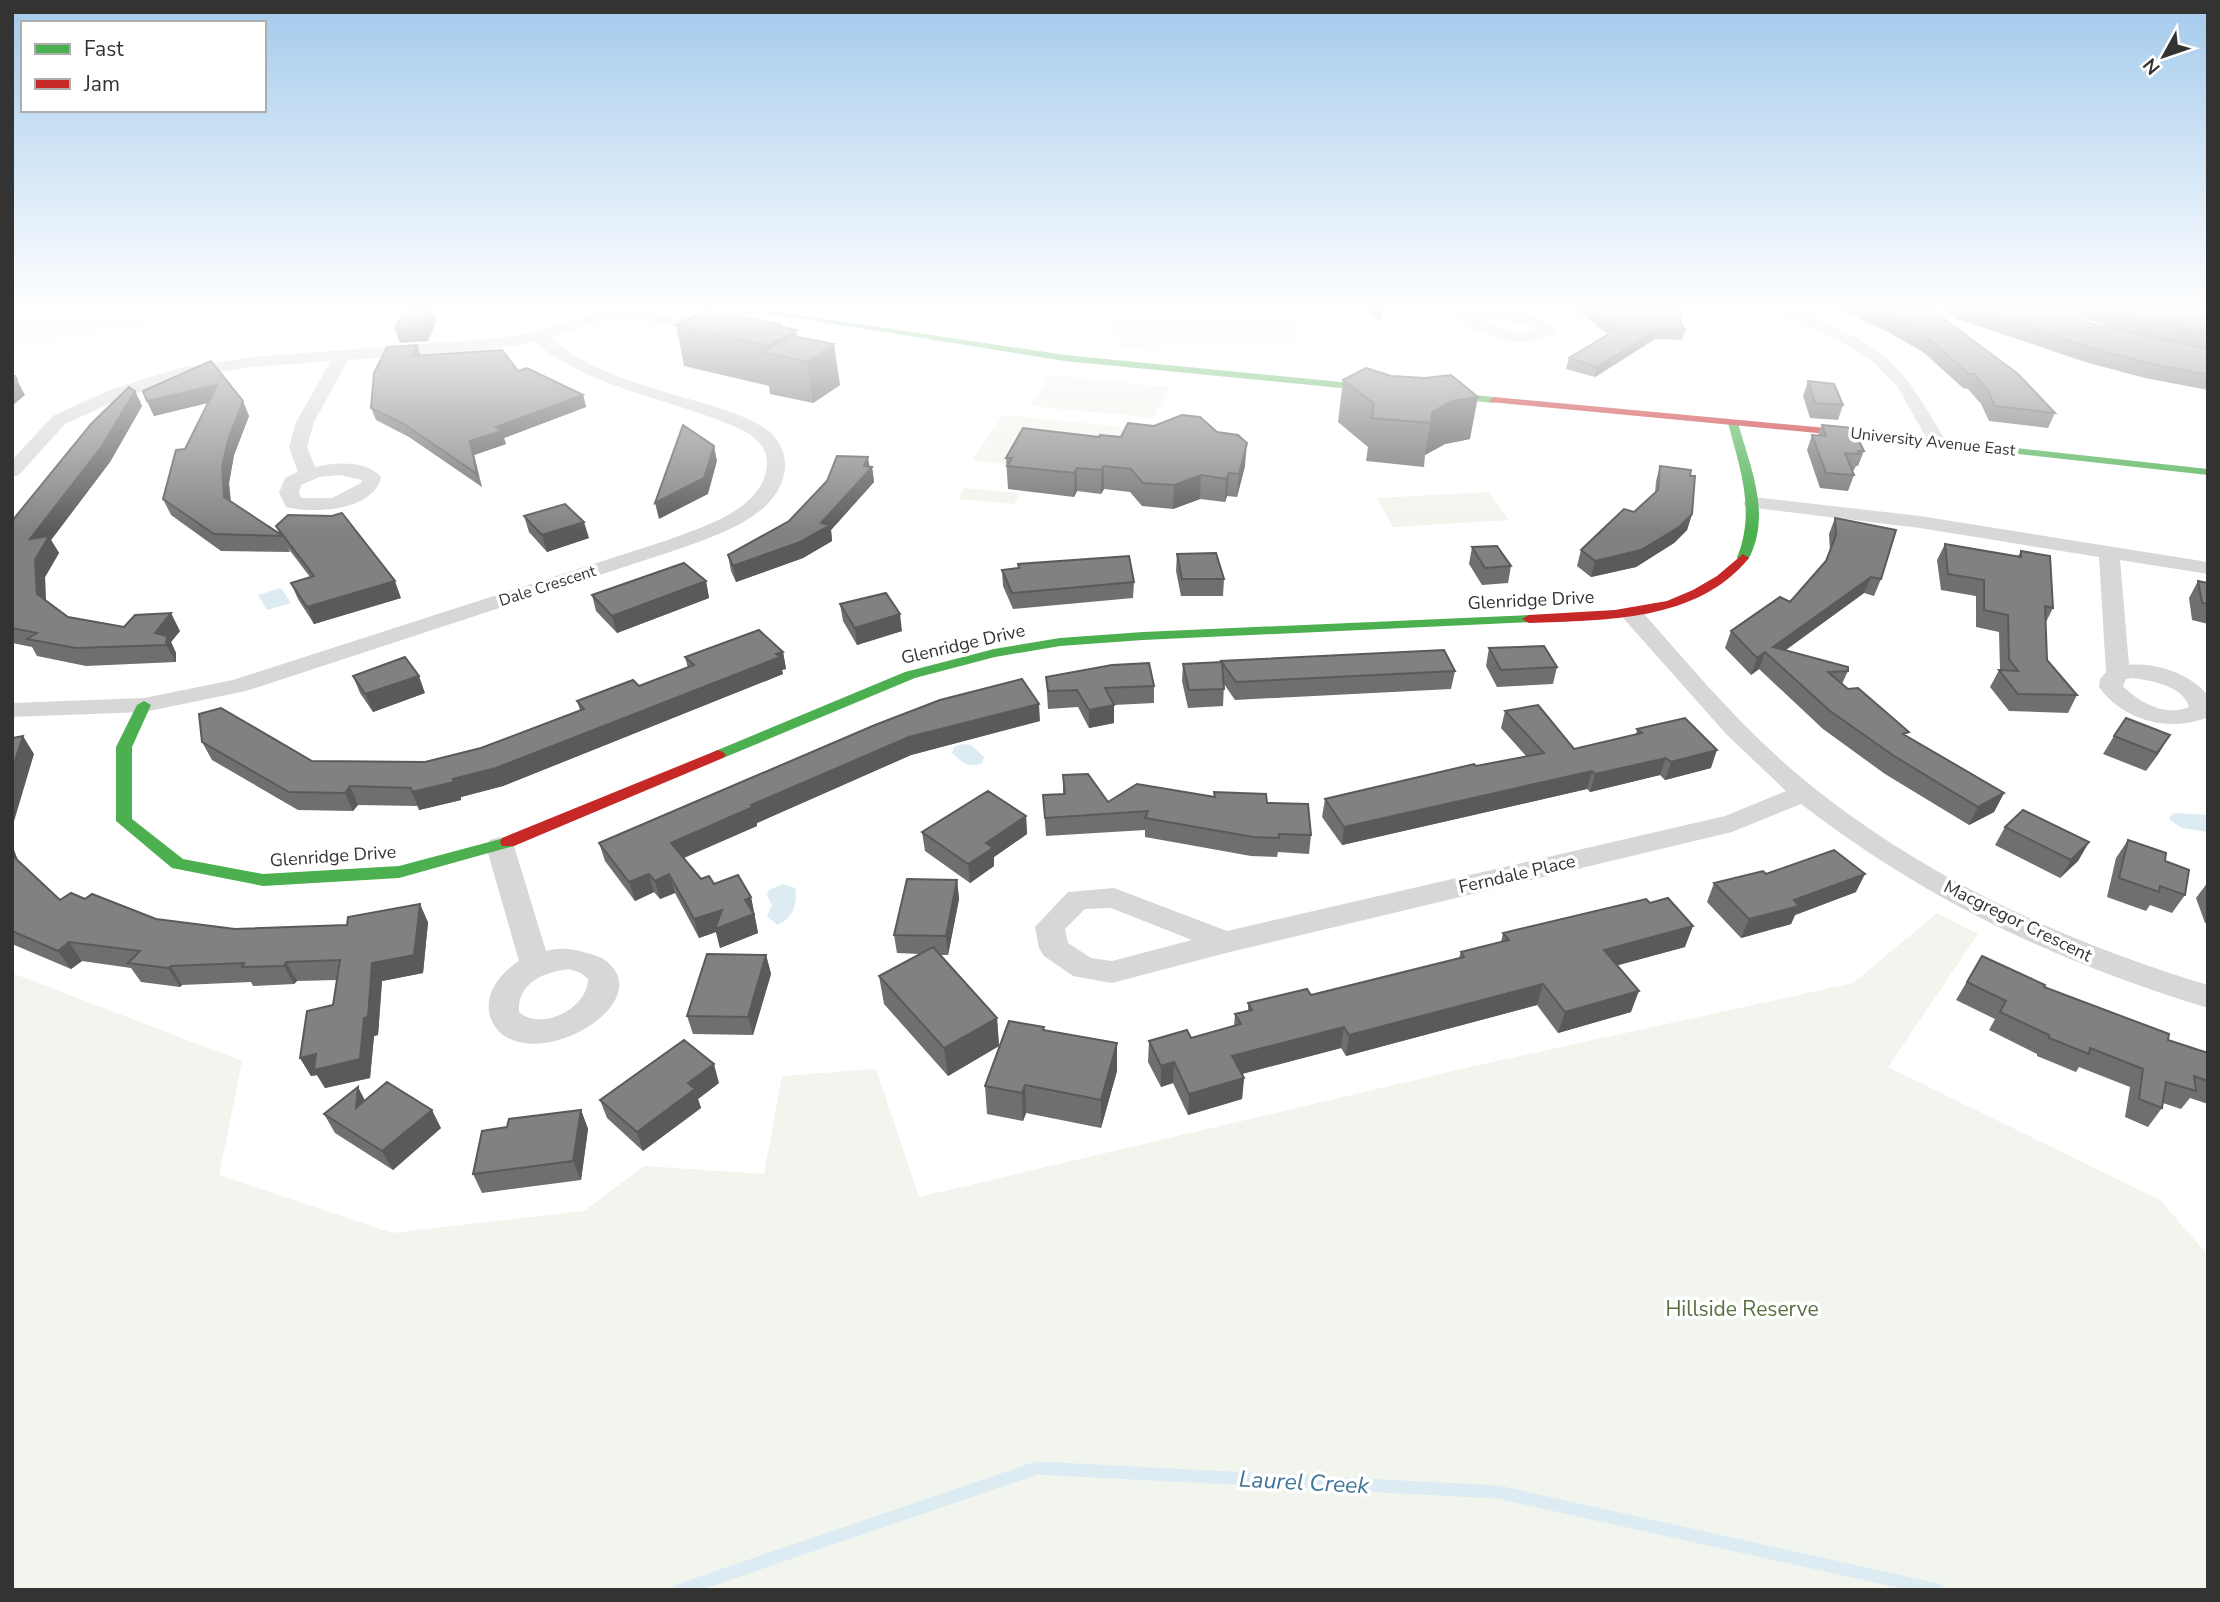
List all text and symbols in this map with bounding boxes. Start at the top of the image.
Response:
legend [21,21,266,112]
north arrow [2129,21,2199,91]
text: Fast [84,35,124,63]
text: N [2137,52,2166,80]
text: Jam [83,70,120,98]
street label: University Avenue East [1849,422,2017,462]
street label: Dale Crescent [496,560,599,612]
street label: Glenridge Drive [1467,585,1595,615]
street label: Glenridge Drive [899,618,1027,670]
street label: Glenridge Drive [269,840,397,872]
street label: Ferndale Place [1456,849,1578,899]
street label: Macgregor Crescent [1940,875,2097,968]
park label: Hillside Reserve [1665,1295,1819,1323]
water label: Laurel Creek [1238,1464,1370,1501]

